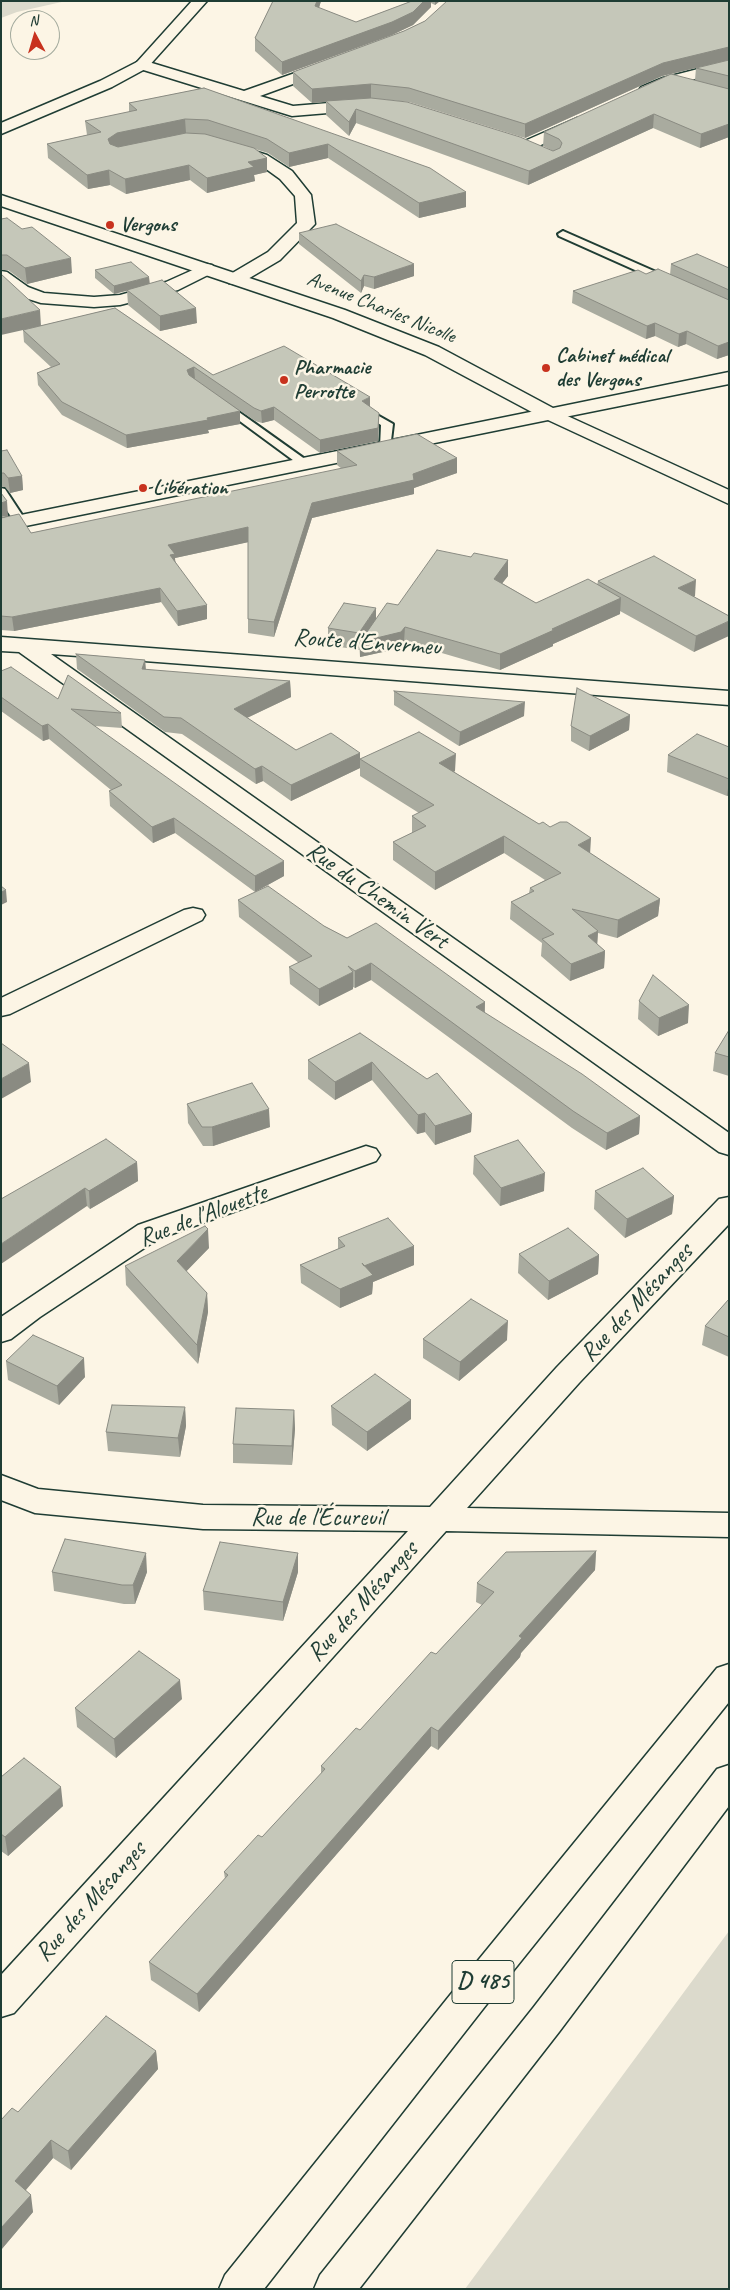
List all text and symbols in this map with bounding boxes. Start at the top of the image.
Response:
north arrow [10,10,60,60]
text: N [28,12,39,29]
place label: Vergons [120,212,176,238]
marker: Vergons [104,219,116,231]
street label: Avenue Charles Nicolle [303,267,459,349]
place label: Cabinet médical des Vergons [556,343,669,393]
place label: Pharmacie Perrotte [294,355,370,405]
marker: Cabinet médical des Vergons [540,362,552,374]
marker: Pharmacie Perrotte [278,374,290,386]
place label: Libération [153,475,228,501]
marker: Libération [137,482,149,494]
street label: Route d'Envermeu [292,623,442,663]
street label: Rue du Chemin Vert [300,836,454,956]
street label: Rue de l'Alouette [135,1178,271,1254]
street label: Rue des Mésanges [575,1238,699,1368]
street label: Rue de l'Écureuil [251,1503,385,1533]
street label: Rue des Mésanges [301,1536,425,1668]
street label: Rue des Mésanges [29,1836,153,1968]
road number: D 485 [452,1960,514,2004]

